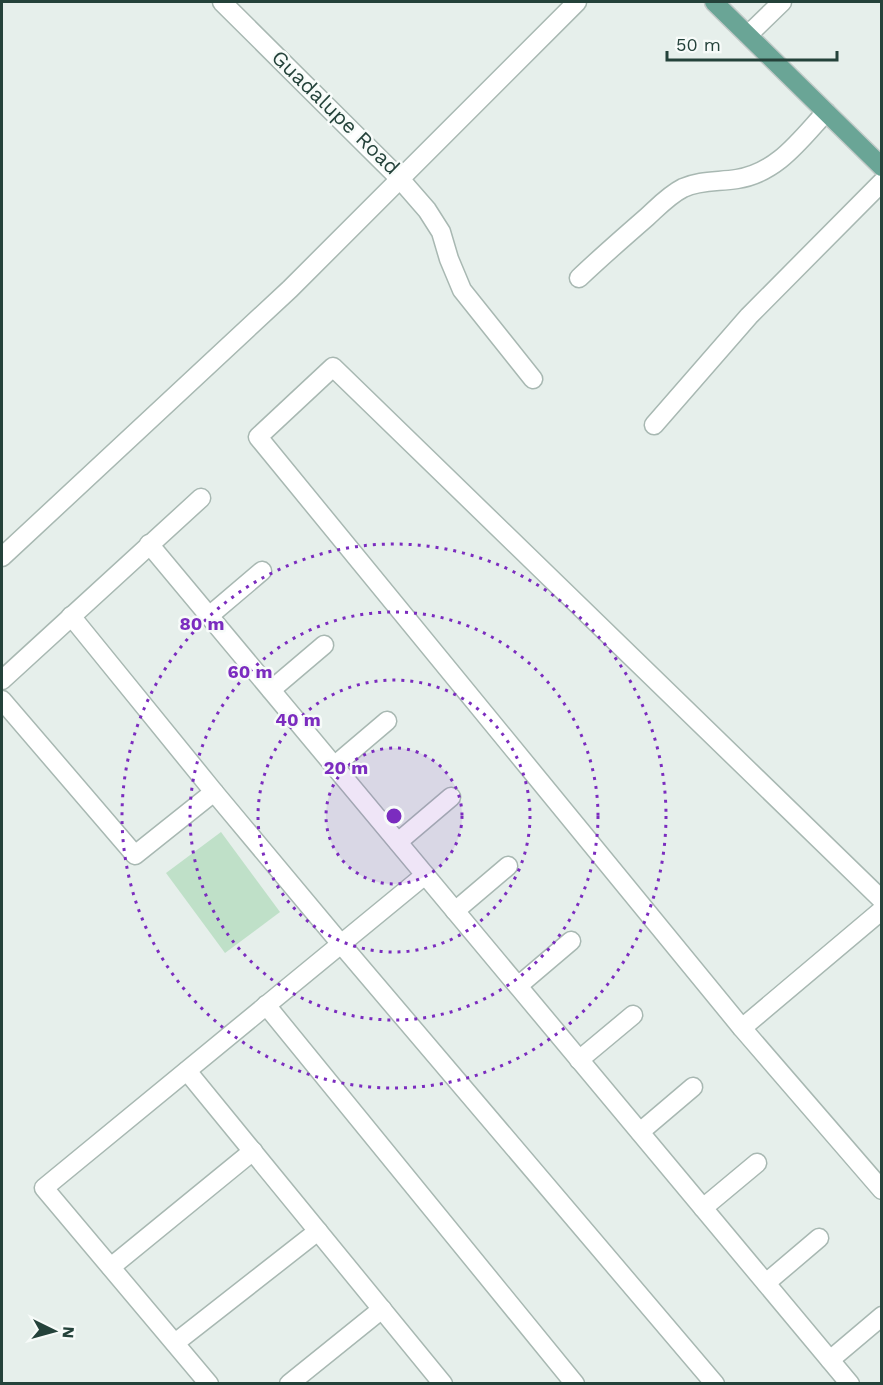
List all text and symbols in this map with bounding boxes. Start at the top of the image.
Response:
scale bar [667,24,836,62]
text: 50 m [676,34,721,55]
street label: Guadalupe Road [267,45,405,179]
text: 80 m [180,613,224,634]
text: 60 m [228,661,272,682]
text: 40 m [275,709,321,730]
text: 20 m [324,757,368,778]
centre of rings [384,806,404,826]
north arrow [24,1301,84,1361]
text: N [58,1326,78,1339]

